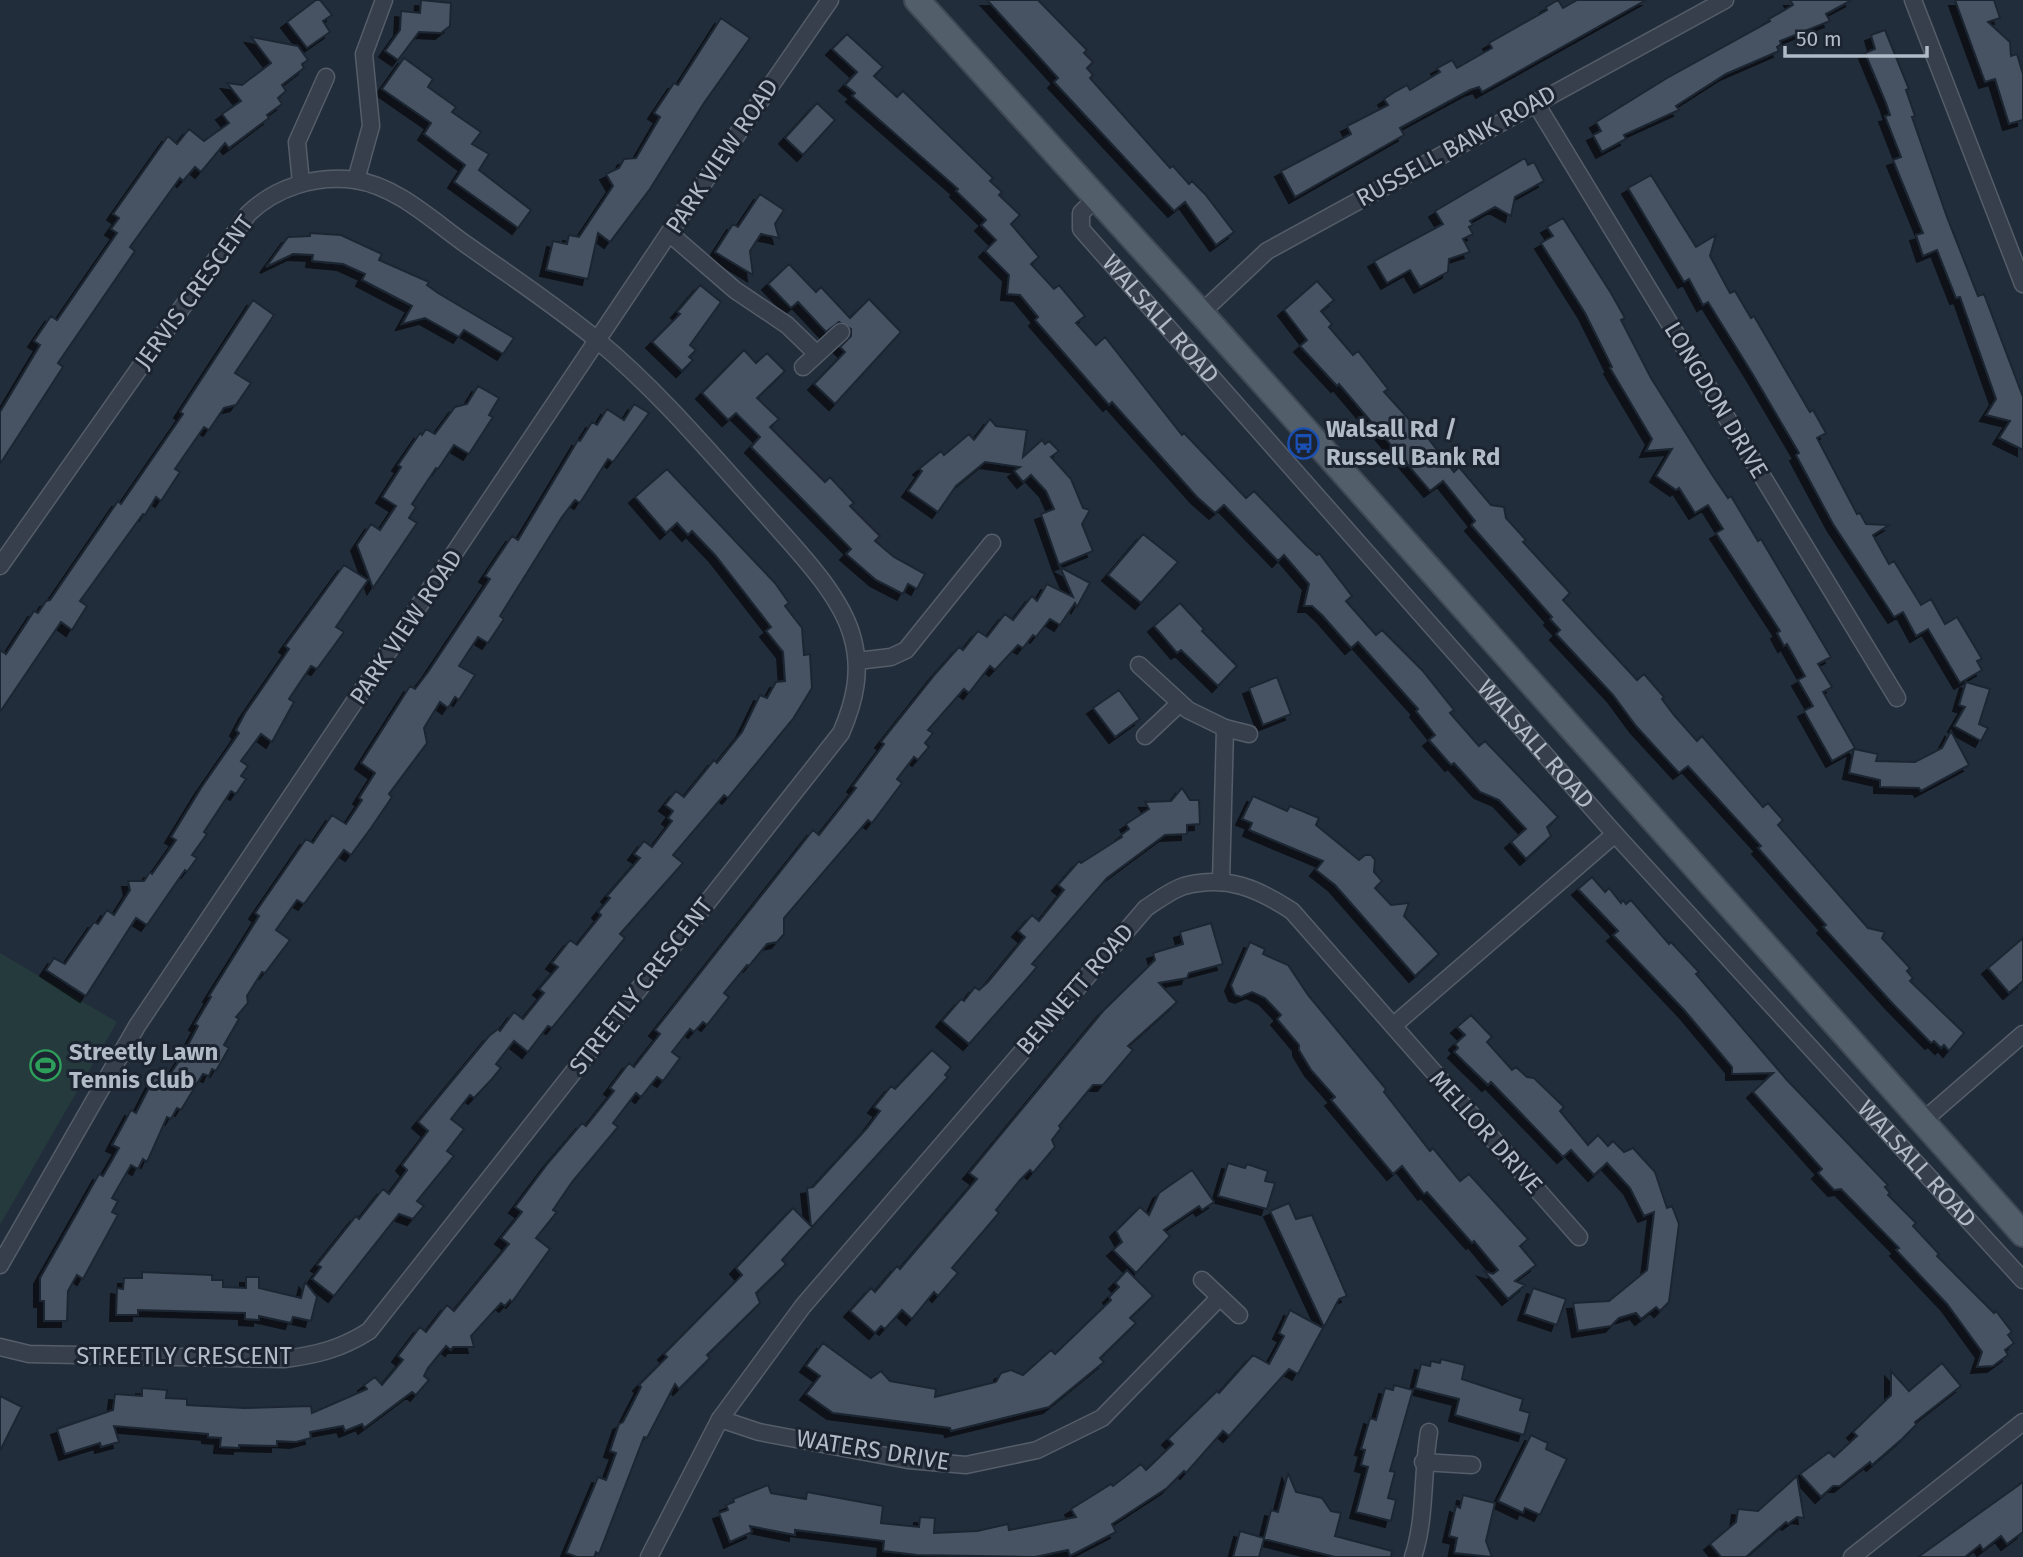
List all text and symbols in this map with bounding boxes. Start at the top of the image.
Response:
scale bar [1785,14,1927,58]
text: 50 m [1796,26,1842,52]
street label: PARK VIEW ROAD [660,73,784,239]
street label: RUSSELL BANK ROAD [1351,79,1561,213]
street label: JERVIS CRESCENT [129,209,259,374]
street label: WALSALL ROAD [1096,249,1225,389]
street label: LONGDON DRIVE [1658,317,1774,483]
place label: Walsall Rd / Russell Bank Rd [1326,415,1500,471]
bus stop icon: Walsall Rd / Russell Bank Rd [1286,426,1320,460]
street label: PARK VIEW ROAD [344,544,468,710]
street label: WALSALL ROAD [1472,674,1600,814]
street label: STREETLY CRESCENT [564,892,719,1080]
street label: BENNETT ROAD [1011,918,1139,1060]
place label: Streetly Lawn Tennis Club [69,1038,218,1094]
sports icon: Streetly Lawn Tennis Club [29,1049,63,1083]
street label: MELLOR DRIVE [1424,1065,1548,1199]
street label: WALSALL ROAD [1852,1095,1982,1233]
street label: STREETLY CRESCENT [76,1342,292,1370]
street label: WATERS DRIVE [794,1424,952,1476]

